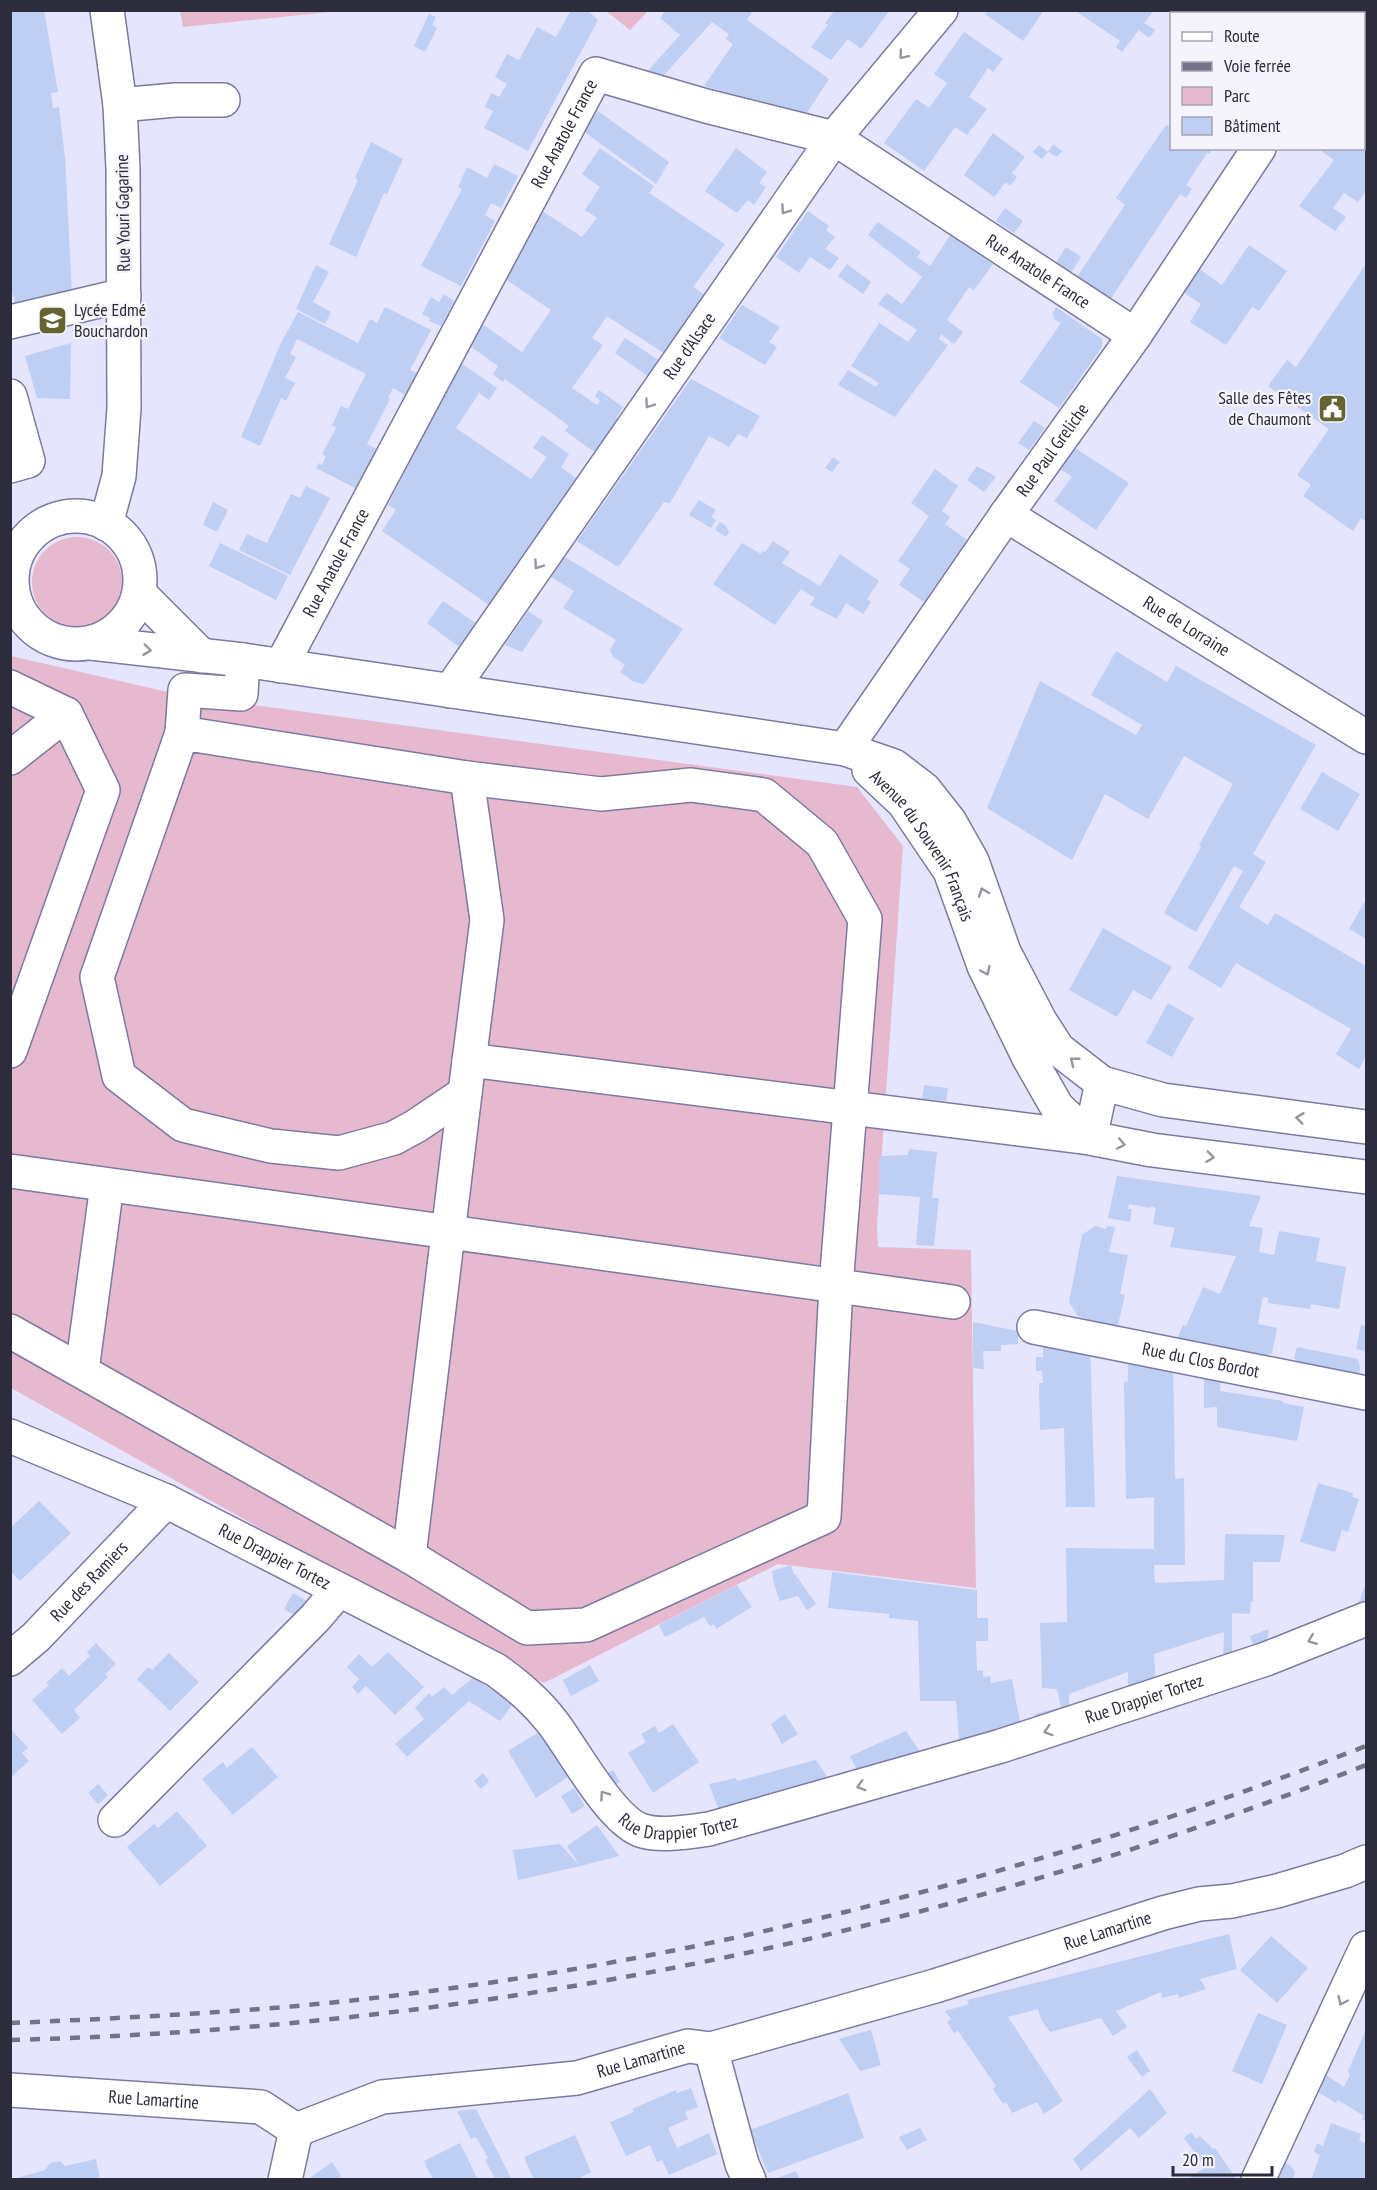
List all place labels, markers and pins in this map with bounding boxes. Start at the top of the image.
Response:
place label: Lycée Edmé Bouchardon [74,298,148,342]
school or university icon: Lycée Edmé Bouchardon [37,304,69,336]
place label: Salle des Fêtes de Chaumont [1218,386,1311,430]
public building icon: Salle des Fêtes de Chaumont [1316,392,1348,424]

